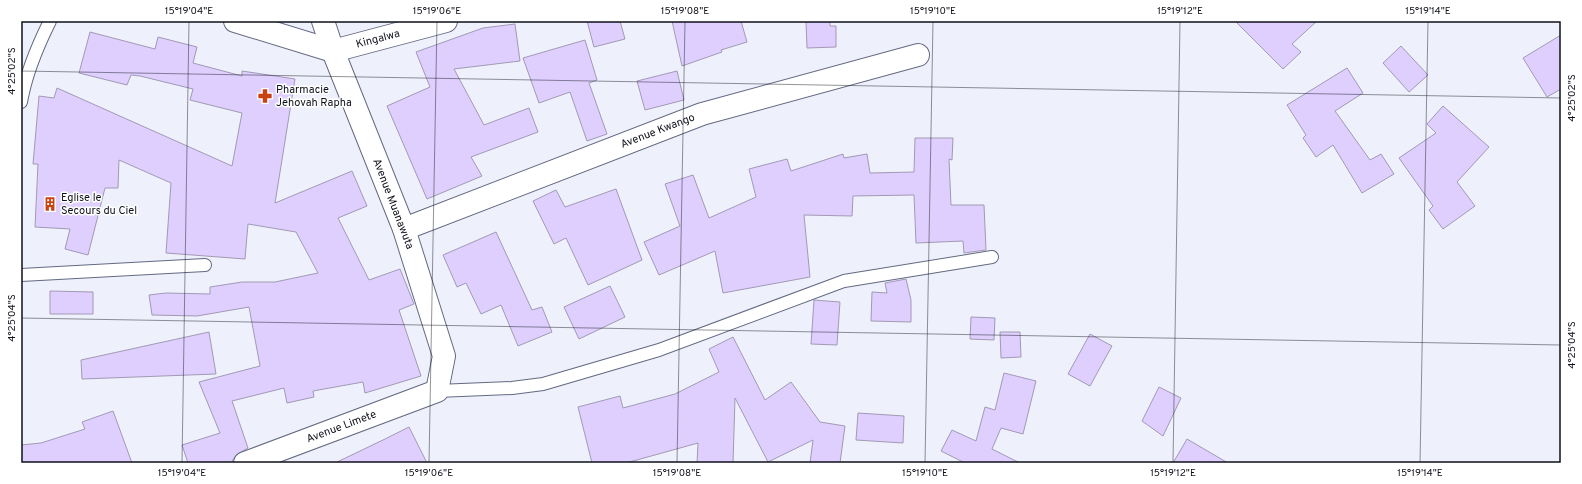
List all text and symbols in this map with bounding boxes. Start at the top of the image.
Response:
text: 15°19'04"E [165,5,213,18]
text: 15°19'06"E [413,5,461,18]
text: 15°19'08"E [661,5,709,18]
text: 15°19'10"E [910,5,956,18]
text: 15°19'12"E [1157,5,1203,18]
text: 15°19'14"E [1405,5,1451,18]
street label: Kingalwa [354,26,402,52]
text: 4°25'02"S [6,47,19,95]
text: 4°25'02"S [1566,74,1579,122]
place label: Pharmacie Jehovah Rapha [276,83,352,110]
pharmacy icon: Pharmacie Jehovah Rapha [257,88,273,104]
street label: Avenue Kwango [619,110,697,152]
street label: Avenue Muanawuta [369,157,417,252]
place label: Eglise le Secours du Ciel [61,191,137,218]
building icon: Eglise le Secours du Ciel [42,196,58,212]
text: 4°25'04"S [6,294,19,342]
text: 4°25'04"S [1566,321,1579,369]
street label: Avenue Limete [305,407,378,446]
text: 15°19'04"E [158,467,206,480]
text: 15°19'06"E [405,467,453,480]
text: 15°19'08"E [653,467,701,480]
text: 15°19'10"E [902,467,948,480]
text: 15°19'12"E [1150,467,1196,480]
text: 15°19'14"E [1397,467,1443,480]

